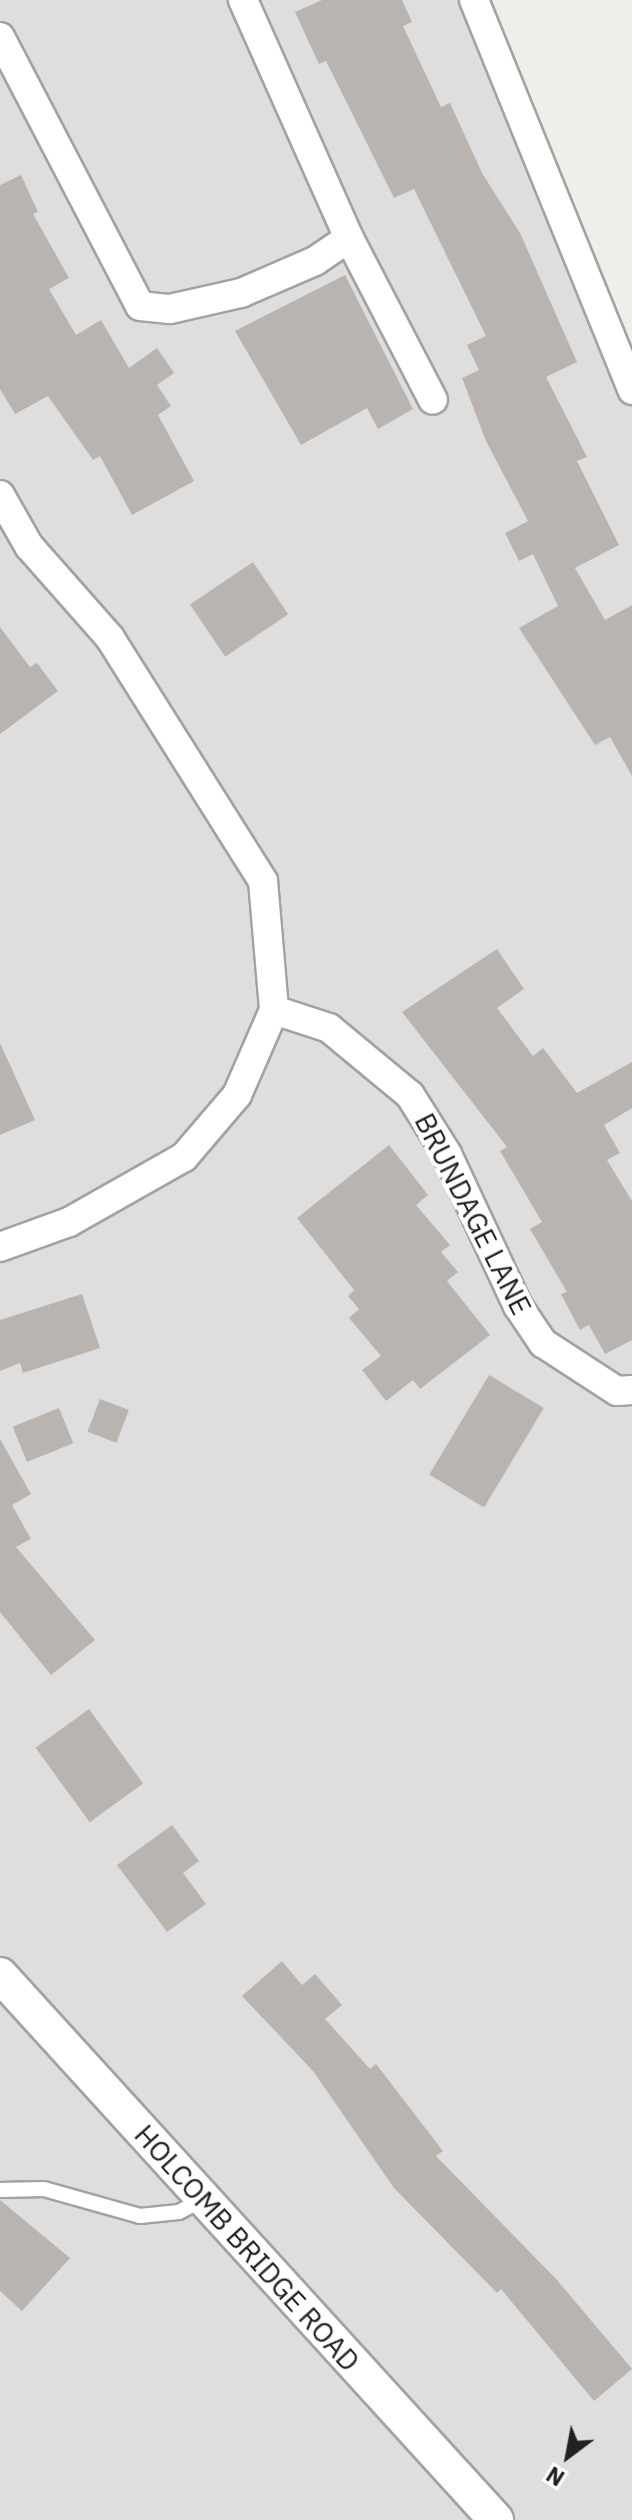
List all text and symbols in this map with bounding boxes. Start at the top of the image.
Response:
street label: BRUNDAGE LANE [408,1108,538,1320]
street label: HOLCOMB BRIDGE ROAD [128,2118,366,2378]
north arrow [528,2416,608,2496]
text: N [541,2460,569,2493]

